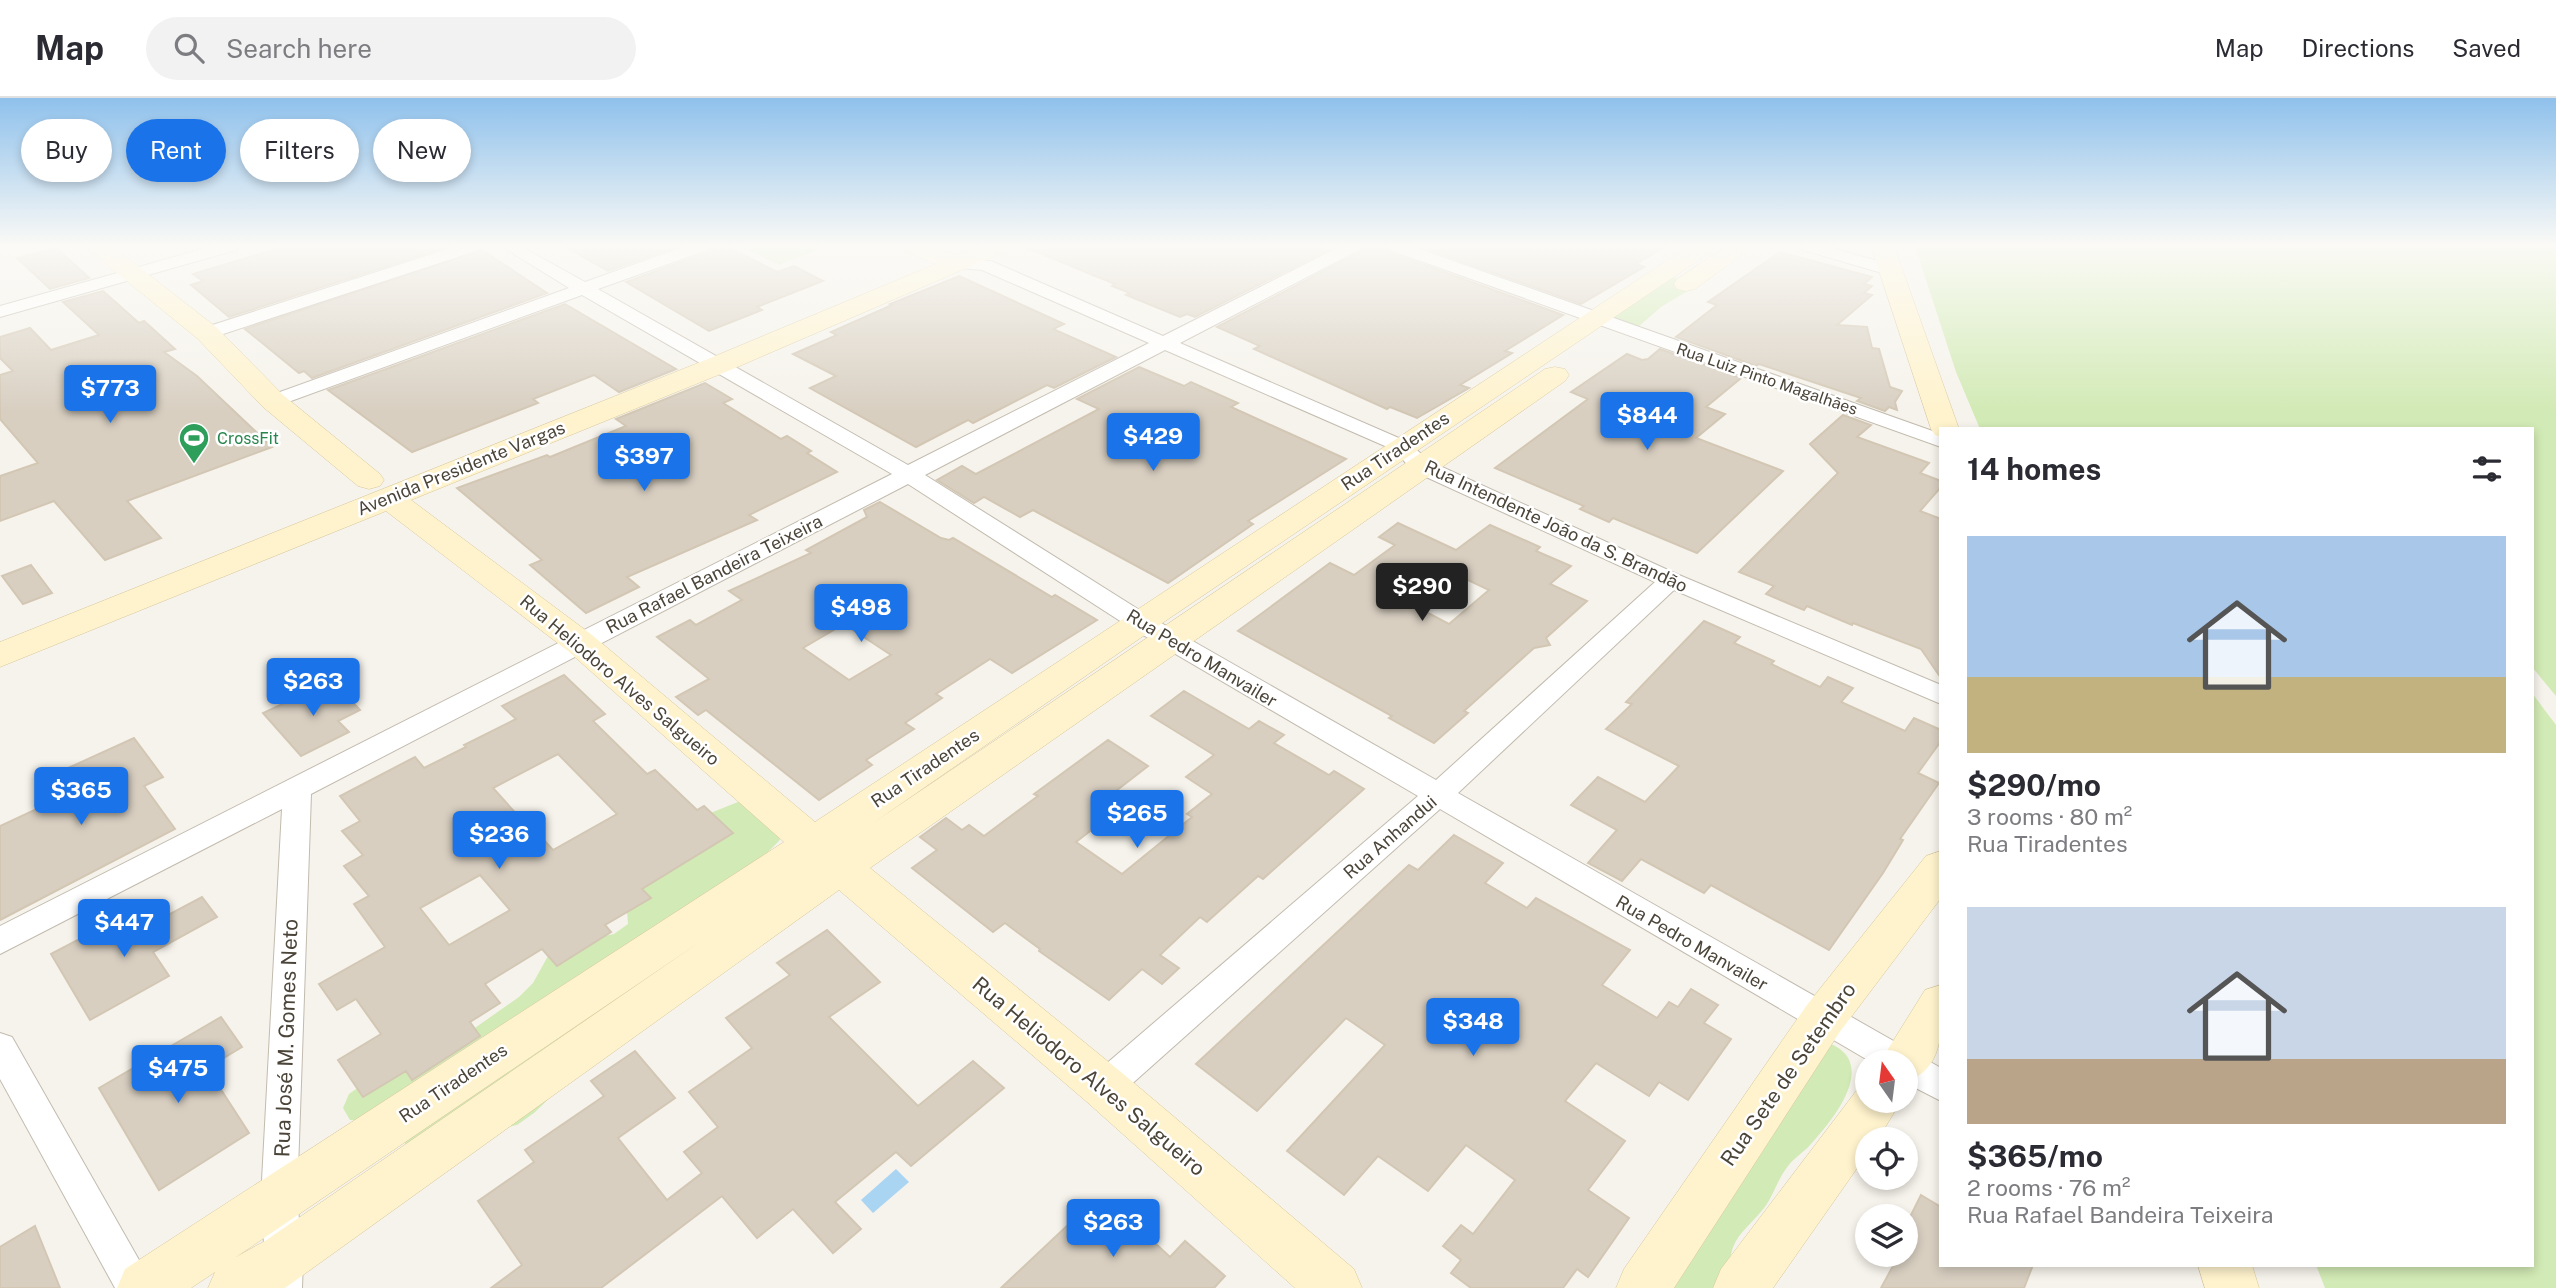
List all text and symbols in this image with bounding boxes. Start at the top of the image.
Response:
search box [146,17,636,80]
text: Map [35,29,104,67]
icon: search [170,29,208,67]
text: Search here [226,33,372,64]
text: Map [2215,34,2264,62]
text: Directions [2302,34,2414,62]
text: Saved [2452,34,2521,62]
chip: Buy [21,119,112,182]
chip: Rent [126,119,226,182]
chip: Filters [240,119,359,182]
chip: New [373,119,471,182]
street label: Rua Luiz Pinto Magalhães [1674,339,1860,419]
pin: $773 [69,366,151,425]
text: $773 [80,374,140,401]
pin: $844 [1606,392,1688,452]
text: $844 [1616,401,1678,428]
street label: Rua Tiradentes [1337,407,1453,495]
pin: $429 [1112,414,1194,473]
street label: Avenida Presidente Vargas [354,417,568,519]
sports icon: CrossFit [177,421,211,465]
text: $429 [1123,422,1183,449]
place label: CrossFit [217,429,279,448]
pin: $397 [603,434,685,493]
text: $397 [614,442,674,469]
icon: filters [2468,450,2506,488]
text: 14 homes [1967,451,2101,487]
street label: Rua Intendente João da S. Brandão [1421,456,1691,596]
street label: Rua Rafael Bandeira Teixeira [602,510,826,638]
pin: $290 [1381,564,1463,623]
text: $290 [1392,572,1452,599]
icon: home [2174,582,2300,708]
pin: $498 [820,584,902,644]
street label: Rua Heliodoro Alves Salgueiro [516,590,724,770]
text: $498 [830,593,892,620]
street label: Rua Pedro Manvailer [1123,605,1281,711]
pin: $263 [272,658,354,718]
text: $263 [283,667,343,694]
street label: Rua Tiradentes [867,724,983,812]
text: $290/mo [1967,767,2101,803]
pin: $365 [40,768,122,827]
text: $365 [50,776,112,803]
pin: $265 [1096,790,1178,850]
street label: Rua Anhandui [1339,791,1441,883]
text: $265 [1107,799,1167,826]
text: 3 rooms · 80 m² [1967,803,2132,830]
pin: $236 [458,812,540,871]
text: $236 [469,820,529,847]
text: Rua Tiradentes [1967,830,2128,857]
street label: Rua Pedro Manvailer [1612,891,1772,995]
pin: $447 [83,900,165,959]
text: $447 [94,908,154,935]
street label: Rua José M. Gomes Neto [269,918,303,1158]
icon: home [2174,953,2300,1079]
street label: Rua Heliodoro Alves Salgueiro [967,971,1211,1181]
street label: Rua Sete de Setembro [1715,977,1861,1171]
pin: $348 [1432,998,1514,1058]
text: $348 [1442,1007,1504,1034]
street label: Rua Tiradentes [395,1039,511,1127]
pin: $475 [137,1046,219,1105]
north arrow [1855,1050,1918,1113]
map controls [1855,1050,1918,1267]
text: $475 [148,1054,208,1081]
button: locate [1855,1127,1918,1190]
text: $365/mo [1967,1138,2103,1174]
text: 2 rooms · 76 m² [1967,1174,2130,1201]
pin: $263 [1072,1200,1154,1259]
text: Rua Rafael Bandeira Teixeira [1967,1201,2274,1228]
button: layers [1855,1204,1918,1267]
text: $263 [1083,1208,1143,1235]

